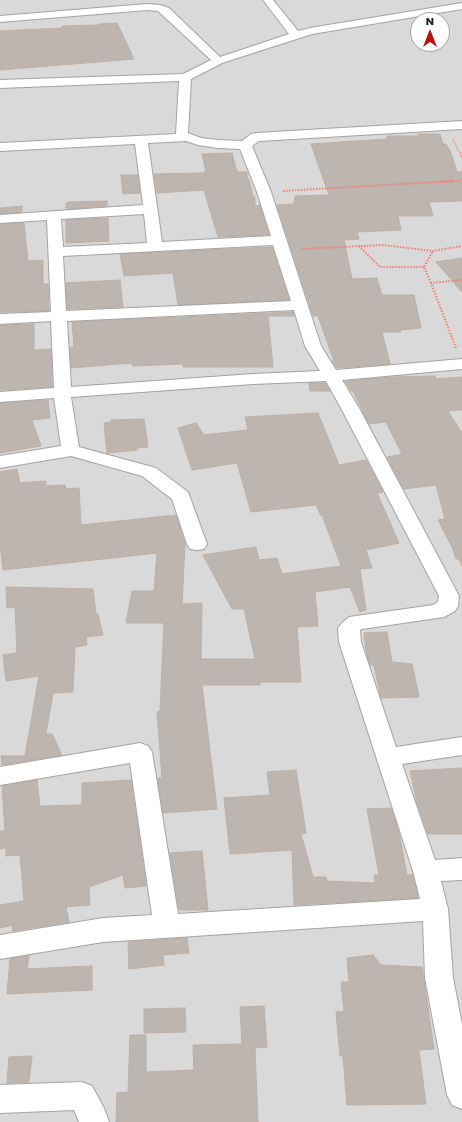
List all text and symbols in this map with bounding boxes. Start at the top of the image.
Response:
north arrow [410,12,450,52]
text: N [426,13,434,29]

